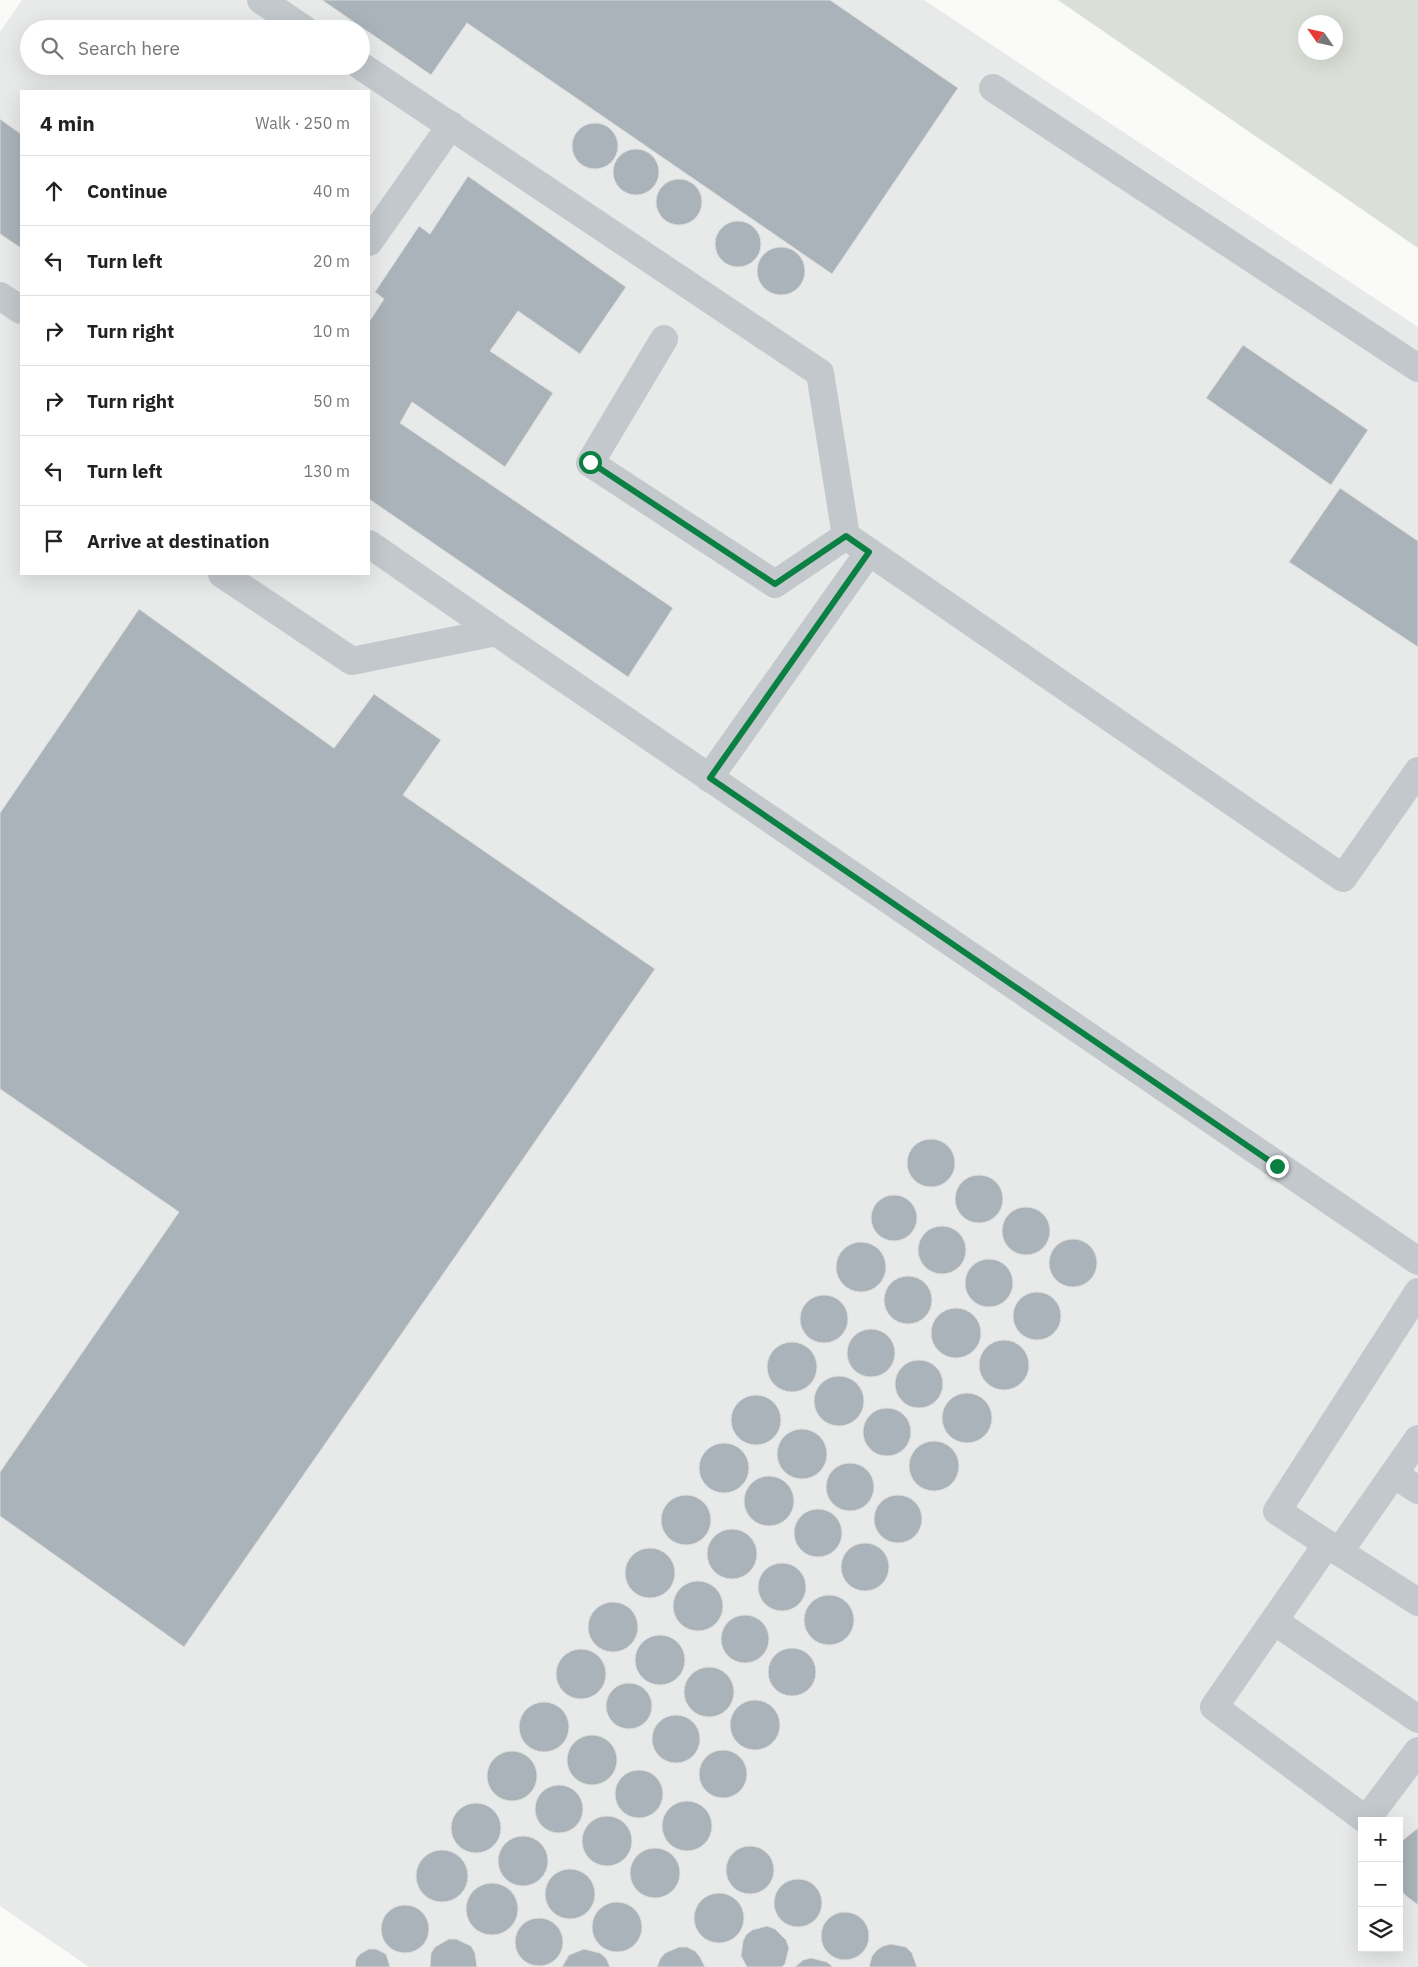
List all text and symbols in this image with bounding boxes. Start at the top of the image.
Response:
north arrow [1298,15,1343,60]
search box [20,20,370,75]
icon: search [38,34,66,62]
text: Search here [78,36,180,60]
text: 4 min [40,109,95,137]
text: Walk · 250 m [255,113,350,133]
icon: ahead [40,177,68,205]
text: Continue [87,179,167,203]
text: 40 m [313,181,350,201]
icon: left [40,247,68,275]
text: Turn left [87,249,163,273]
text: 20 m [313,251,350,271]
icon: right [40,317,68,345]
text: Turn right [87,319,174,343]
text: 10 m [313,321,350,341]
icon: right [40,387,68,415]
text: Turn right [87,389,174,413]
text: 50 m [313,391,350,411]
route start [579,451,602,474]
icon: left [40,457,68,485]
text: Turn left [87,459,163,483]
text: 130 m [303,461,350,481]
icon: arrive [40,527,68,555]
text: Arrive at destination [87,529,270,553]
route end [1266,1155,1289,1178]
map controls [1358,1817,1403,1952]
button: + [1358,1817,1403,1862]
button: − [1358,1862,1403,1907]
button: layers [1358,1907,1403,1952]

